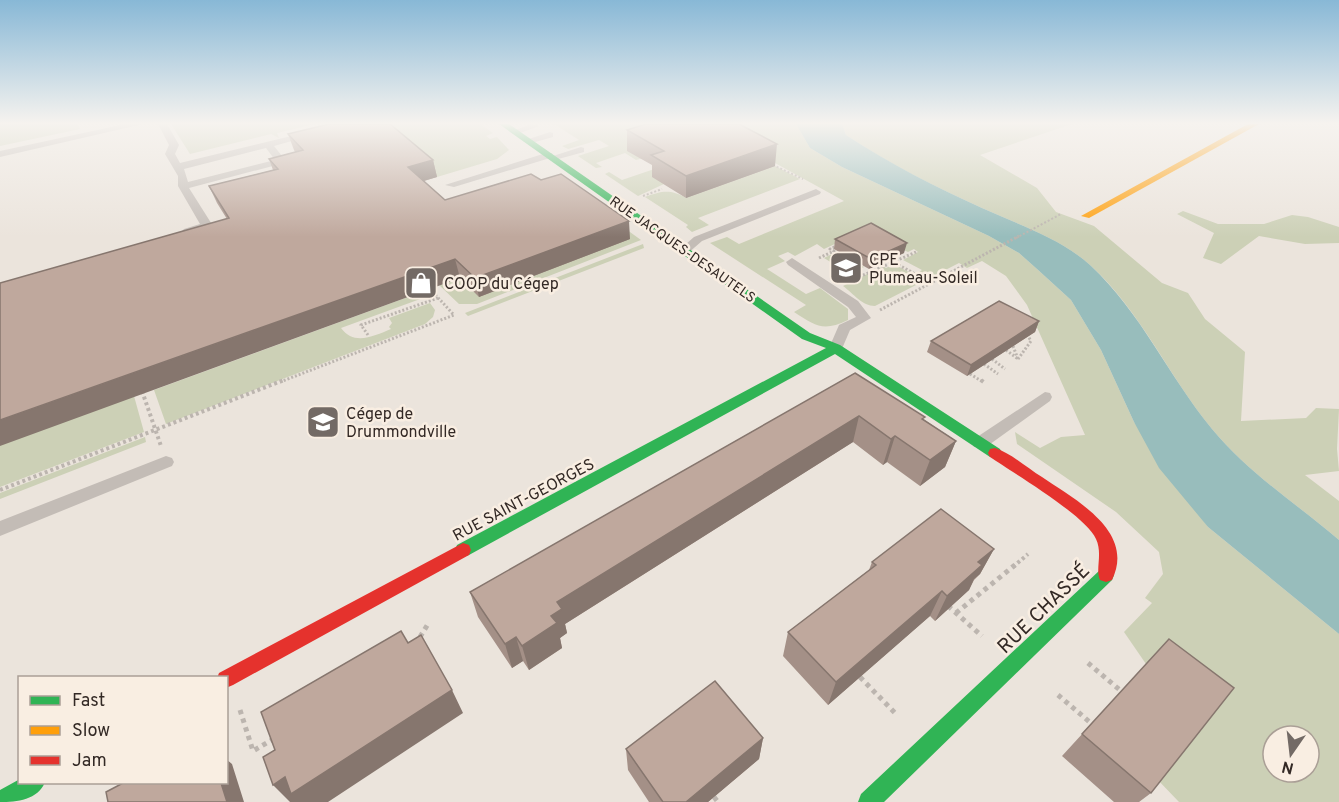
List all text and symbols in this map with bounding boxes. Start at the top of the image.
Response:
street label: RUE JACQUES-DESAUTELS [606,193,758,307]
school or university icon: CPE Plumeau-Soleil [828,250,864,286]
place label: CPE Plumeau-Soleil [869,251,978,289]
shop icon: COOP du Cégep [403,265,439,301]
place label: COOP du Cégep [444,275,559,295]
school or university icon: Cégep de Drummondville [305,404,341,440]
place label: Cégep de Drummondville [346,405,456,443]
street label: RUE SAINT-GEORGES [450,455,598,547]
street label: RUE CHASSÉ [991,557,1096,660]
legend [18,676,228,784]
text: Fast [72,690,105,713]
text: Slow [72,720,110,743]
north arrow [1261,724,1321,784]
text: Jam [72,750,107,773]
text: N [1280,756,1296,778]

